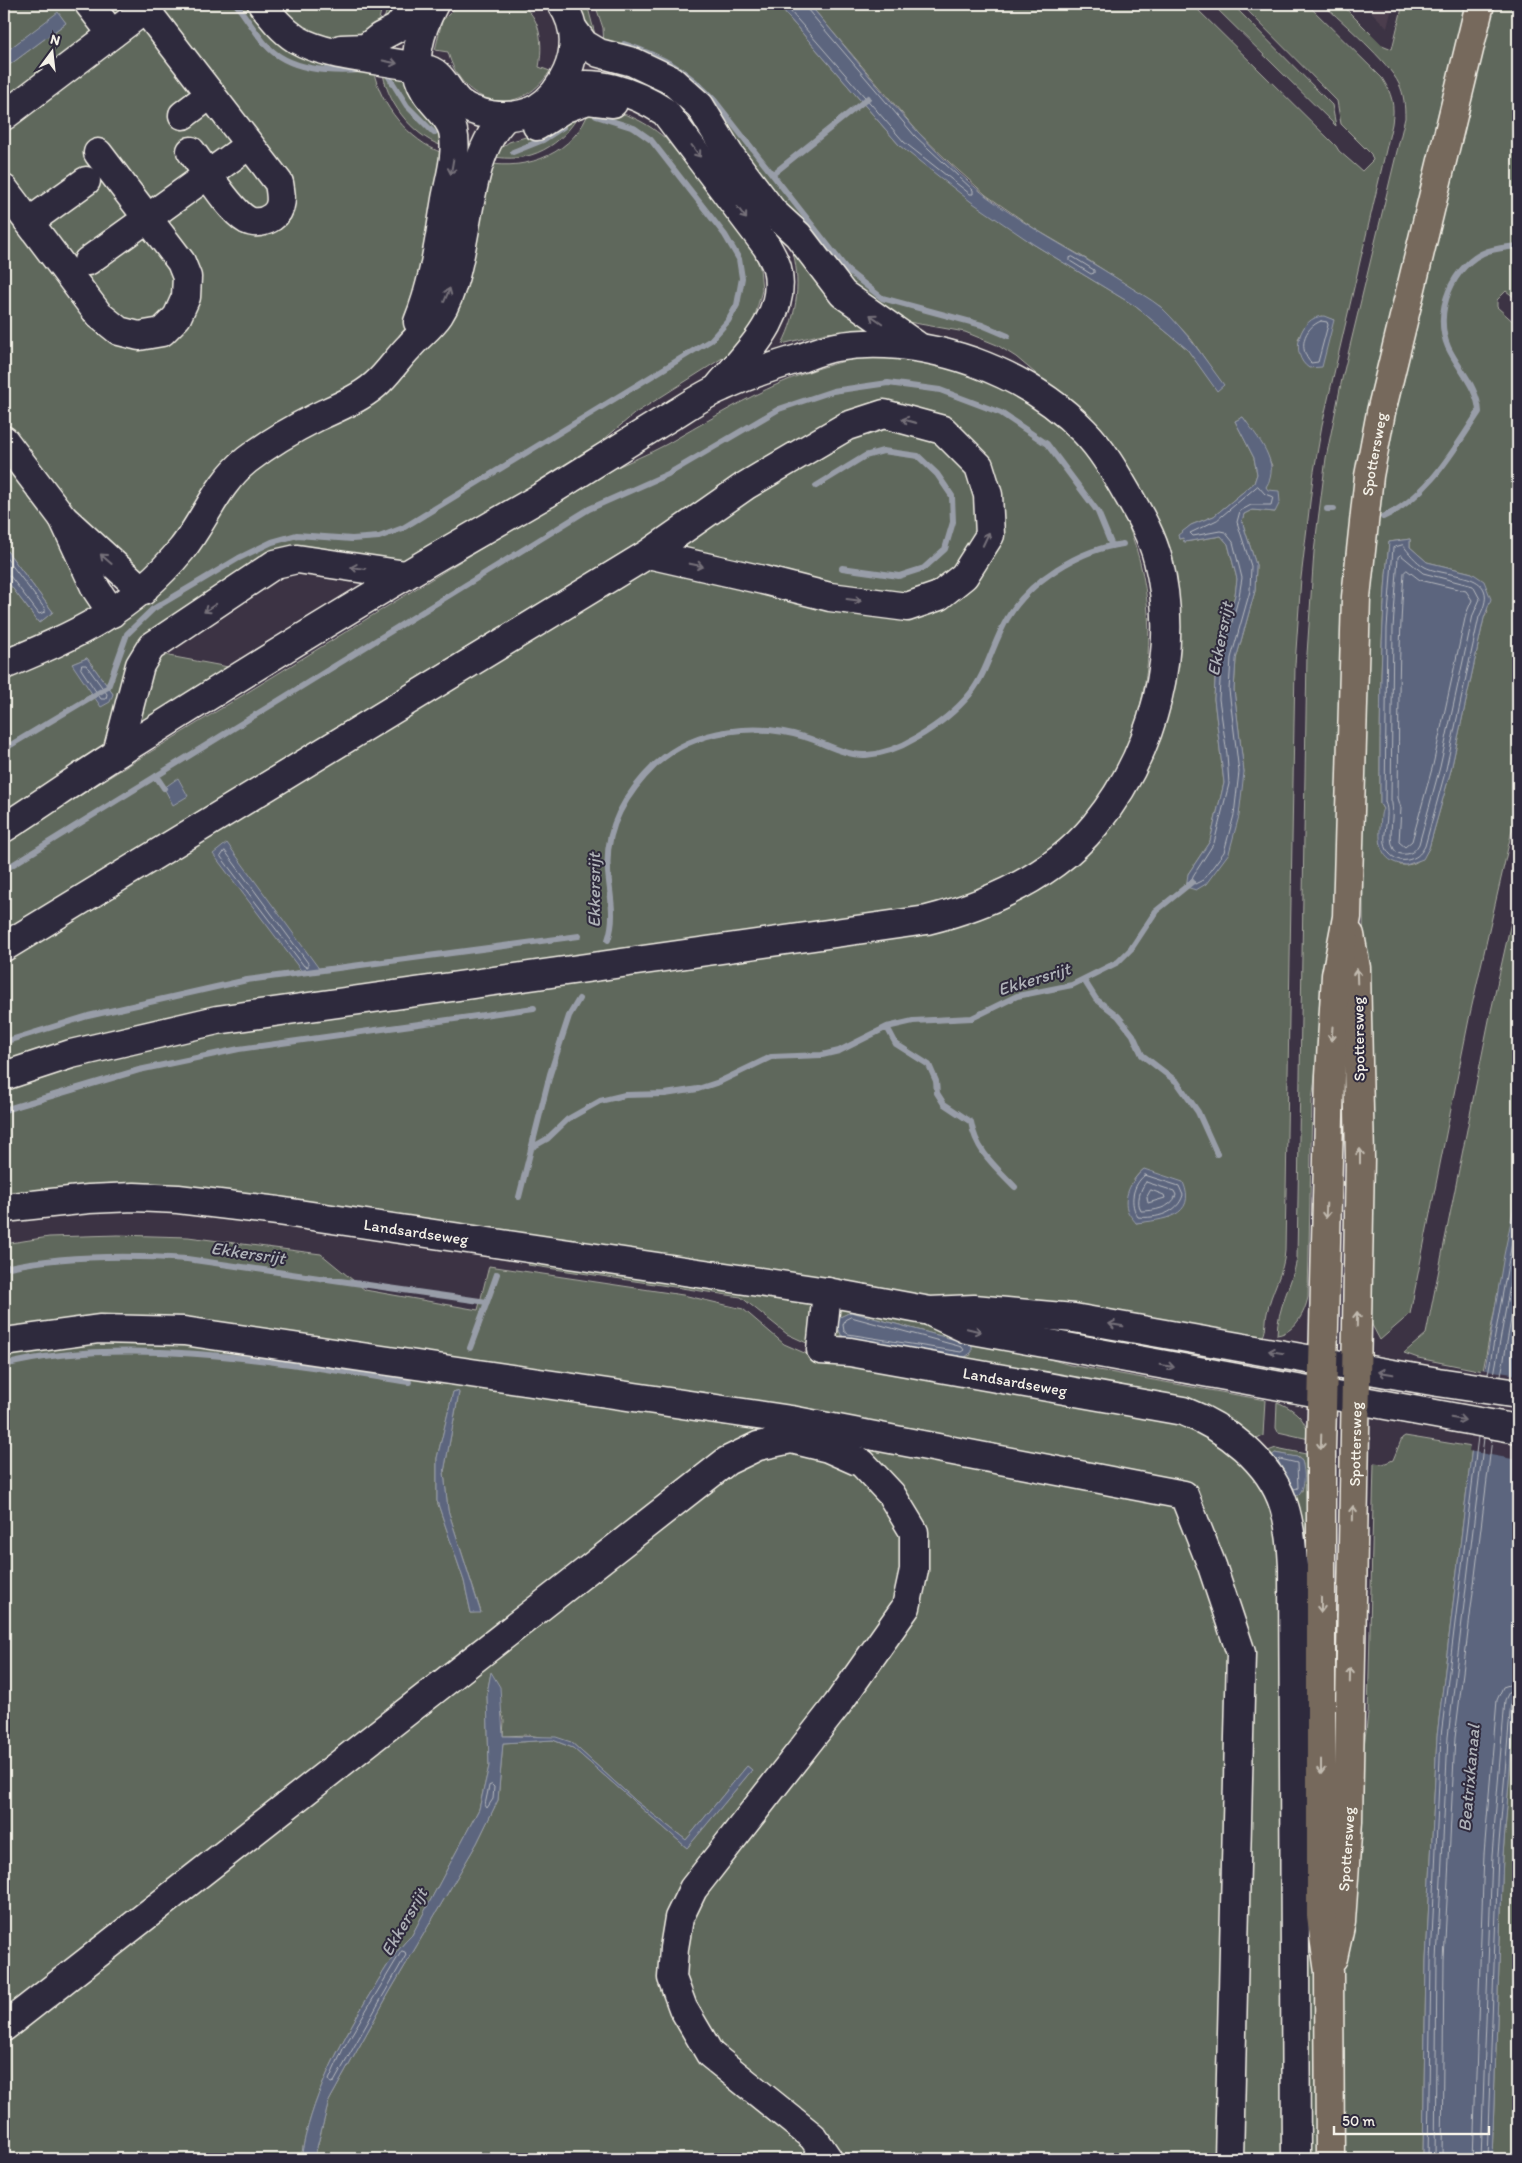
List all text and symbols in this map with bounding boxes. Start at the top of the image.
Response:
north arrow [28,28,78,78]
text: N [48,30,62,49]
one-way arrow [382,58,398,67]
one-way arrow [690,144,701,157]
one-way arrow [446,159,456,175]
one-way arrow [737,206,747,220]
one-way arrow [443,288,453,303]
one-way arrow [870,314,884,324]
street label: Spottersweg [1358,410,1391,497]
one-way arrow [901,415,917,425]
one-way arrow [981,532,991,547]
one-way arrow [100,553,113,564]
one-way arrow [687,561,703,570]
one-way arrow [350,562,366,572]
one-way arrow [846,595,862,605]
water label: Ekkersrijt [1202,598,1238,678]
one-way arrow [203,603,217,613]
water label: Ekkersrijt [583,850,605,927]
water label: Ekkersrijt [995,957,1075,1000]
one-way arrow [1352,968,1361,984]
street label: Spottersweg [1348,996,1369,1081]
one-way arrow [1328,1026,1337,1042]
one-way arrow [1355,1148,1365,1164]
one-way arrow [1321,1203,1331,1219]
street label: Landsardseweg [362,1215,471,1249]
water label: Ekkersrijt [209,1237,289,1269]
one-way arrow [1352,1311,1362,1327]
one-way arrow [1108,1319,1124,1329]
one-way arrow [966,1326,982,1336]
one-way arrow [1268,1347,1284,1357]
one-way arrow [1158,1361,1174,1371]
street label: Landsardseweg [961,1363,1069,1400]
one-way arrow [1378,1367,1394,1377]
street label: Spottersweg [1345,1401,1366,1487]
one-way arrow [1450,1414,1466,1424]
one-way arrow [1316,1434,1326,1450]
one-way arrow [1348,1505,1358,1521]
one-way arrow [1316,1596,1326,1613]
one-way arrow [1346,1667,1355,1683]
water label: Beatrixkanaal [1453,1722,1485,1833]
one-way arrow [1316,1759,1326,1775]
street label: Spottersweg [1334,1806,1358,1892]
water label: Ekkersrijt [376,1882,433,1960]
scale bar [1334,2103,1490,2135]
text: 50 m [1342,2112,1375,2130]

